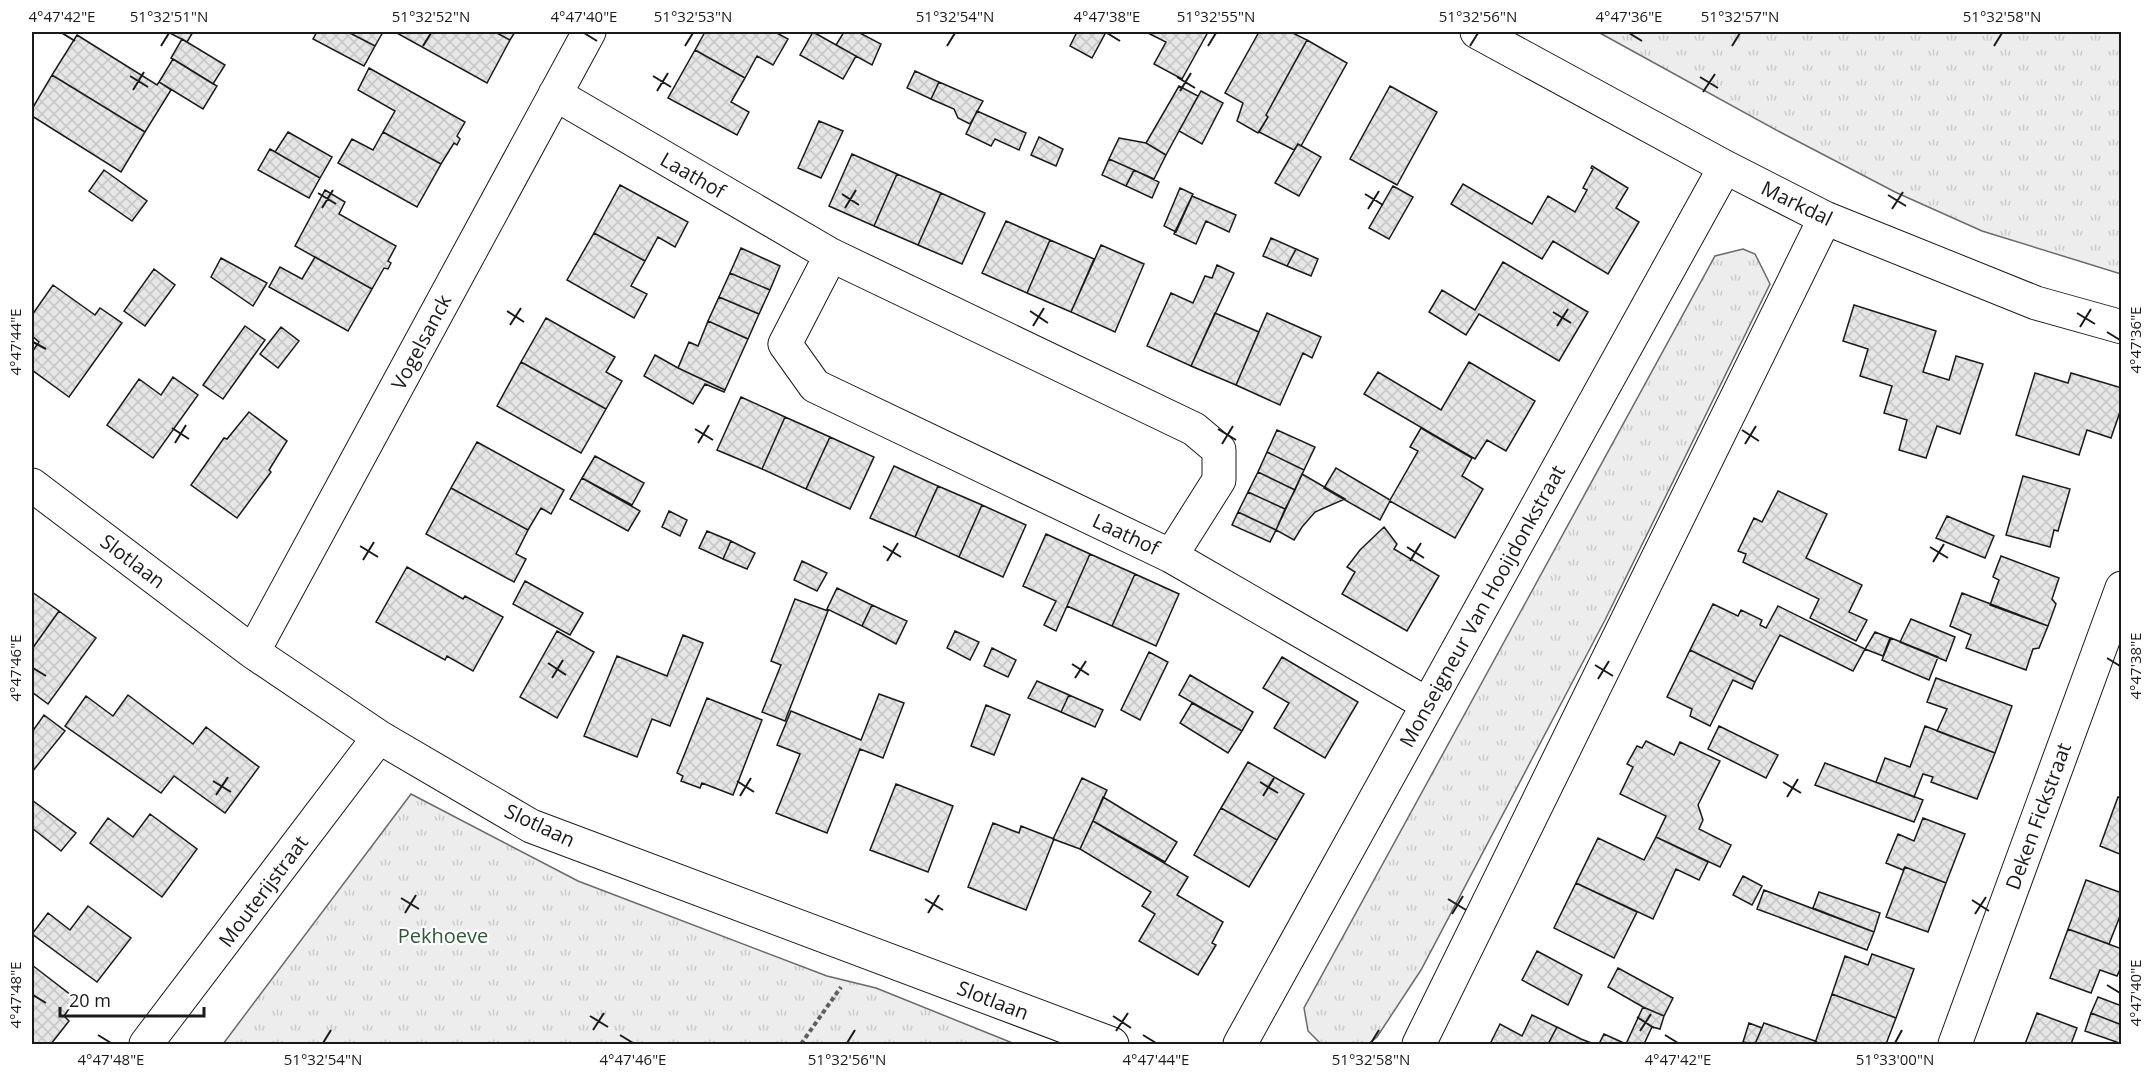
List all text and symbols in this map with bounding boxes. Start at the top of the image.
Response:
text: 4°47'42"E [29,6,95,26]
text: 51°32'51"N [130,6,208,26]
text: 51°32'52"N [392,6,470,26]
text: 4°47'40"E [551,6,617,26]
text: 51°32'53"N [654,6,732,26]
text: 51°32'54"N [916,6,994,26]
text: 4°47'38"E [1074,6,1140,26]
text: 51°32'55"N [1177,6,1255,26]
text: 51°32'56"N [1439,6,1517,26]
text: 4°47'36"E [1596,6,1662,26]
text: 51°32'57"N [1701,6,1779,26]
text: 51°32'58"N [1963,6,2041,26]
street label: Laathof [656,146,732,205]
street label: Markdal [1757,174,1837,232]
street label: Vogelsanck [385,289,458,394]
text: 4°47'36"E [2125,307,2145,373]
text: 4°47'44"E [5,309,25,375]
street label: Monseigneur Van Hooijdonkstraat [1393,460,1571,752]
street label: Laathof [1088,507,1165,562]
street label: Slotlaan [95,528,171,594]
text: 4°47'38"E [2125,633,2145,699]
text: 4°47'46"E [5,635,25,701]
street label: Deken Fickstraat [1999,739,2077,893]
street label: Slotlaan [500,797,580,853]
street label: Mouterijstraat [212,830,314,952]
park label: Pekhoeve [398,922,488,949]
text: 4°47'40"E [2125,960,2145,1026]
text: 4°47'48"E [5,962,25,1028]
street label: Slotlaan [953,974,1033,1026]
scale bar [60,980,204,1018]
text: 20 m [69,988,111,1012]
text: 4°47'48"E [78,1049,144,1069]
text: 51°32'54"N [284,1049,362,1069]
text: 4°47'46"E [600,1049,666,1069]
text: 51°32'56"N [808,1049,886,1069]
text: 4°47'44"E [1123,1049,1189,1069]
text: 51°32'58"N [1332,1049,1410,1069]
text: 4°47'42"E [1645,1049,1711,1069]
text: 51°33'00"N [1856,1049,1934,1069]

